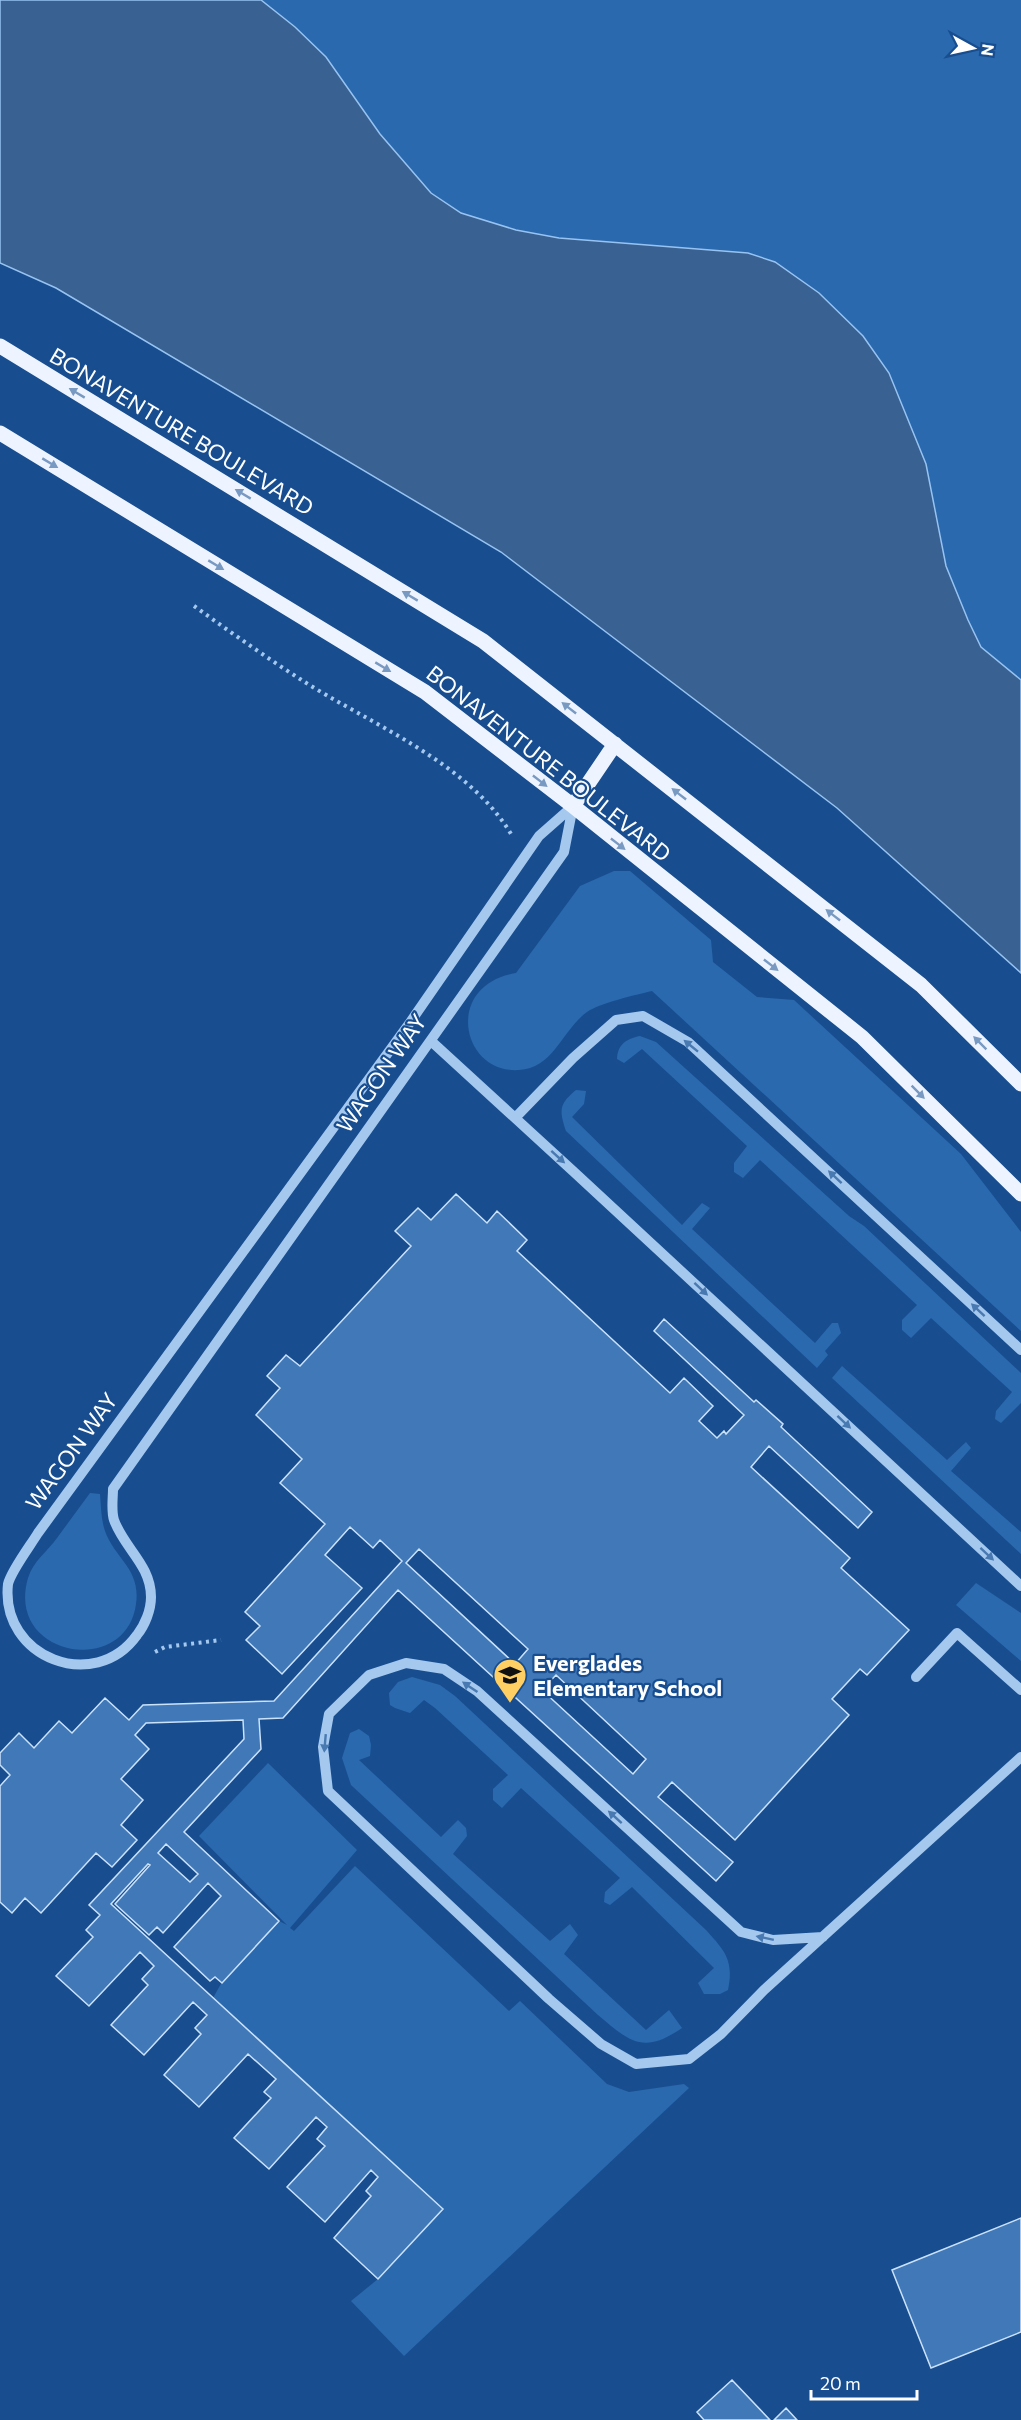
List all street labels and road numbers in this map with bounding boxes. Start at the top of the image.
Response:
street label: BONAVENTURE BOULEVARD [45,341,319,521]
street label: BONAVENTURE BOULEVARD [421,659,677,867]
street label: WAGON WAY [330,1008,432,1138]
street label: WAGON WAY [19,1387,123,1515]

